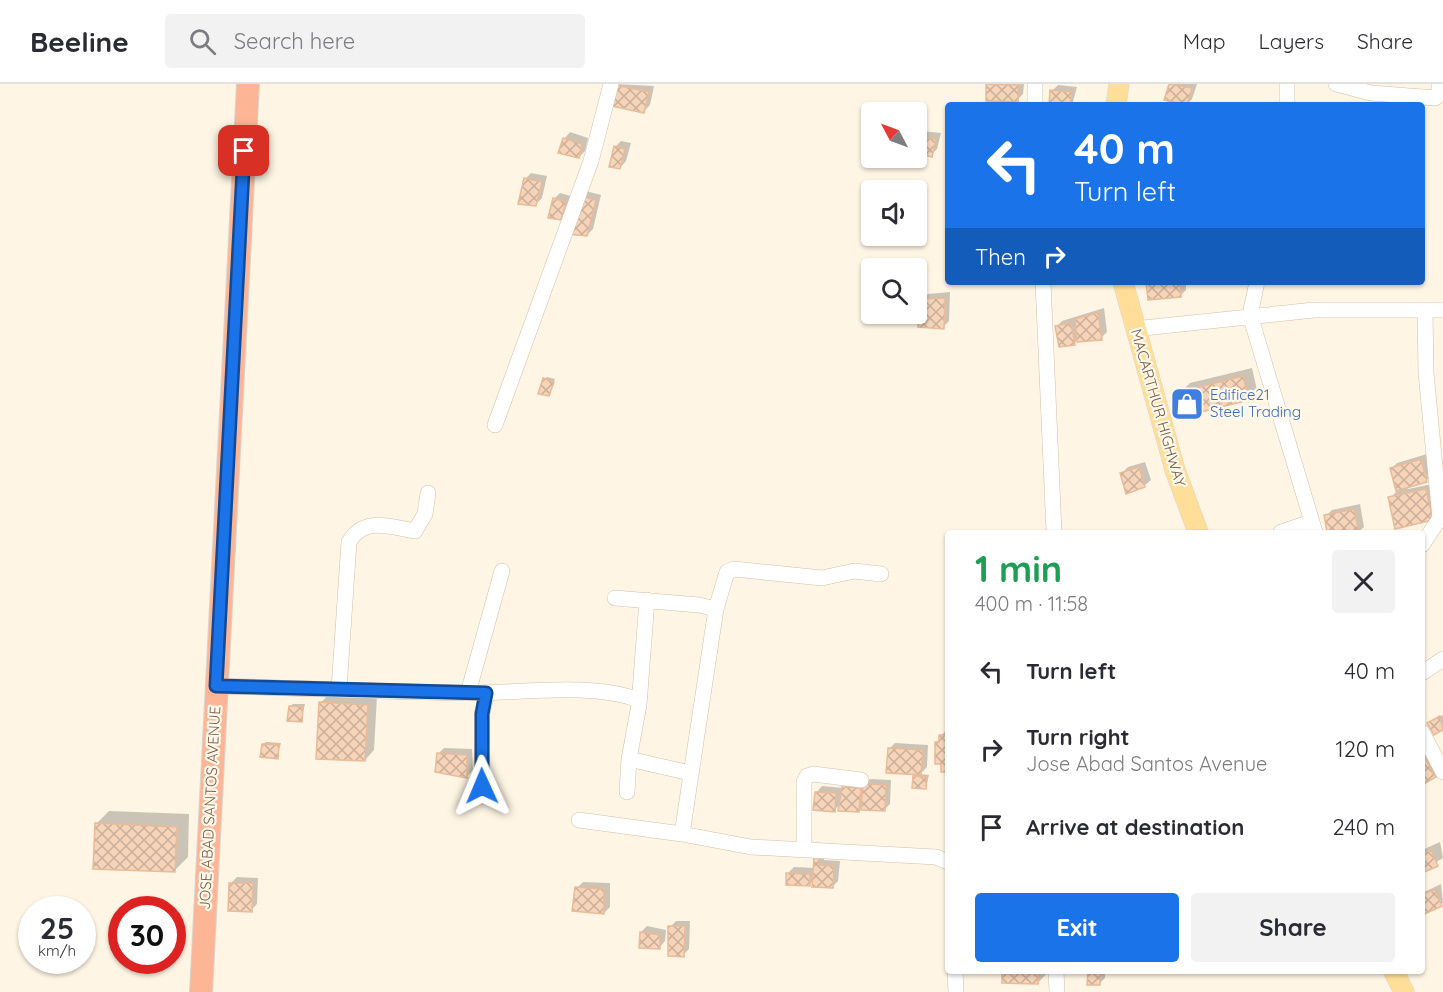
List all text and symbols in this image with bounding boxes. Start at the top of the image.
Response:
search box [165,14,585,68]
text: Beeline [30,24,129,59]
icon: search [186,25,219,58]
text: Search here [234,27,355,55]
text: Map [1183,28,1226,54]
text: Layers [1259,28,1324,54]
text: Share [1357,28,1413,54]
north arrow [861,102,927,168]
map controls [861,102,927,324]
text: 40 m [1074,122,1175,175]
pin [218,125,269,176]
icon: left [975,126,1053,204]
icon: arrive [227,134,260,167]
text: Turn left [1074,174,1176,208]
button: sound [861,180,927,246]
icon: right [1038,240,1071,273]
text: Then [975,243,1026,271]
button: search [861,258,927,324]
street label: MACARTHUR HIGHWAY [1127,327,1190,490]
place label: Edifice21 Steel Trading [1210,385,1301,421]
shop icon: Edifice21 Steel Trading [1169,386,1205,422]
text: 1 min [975,546,1062,591]
button: close [1332,550,1395,613]
text: 400 m · 11:58 [975,591,1088,616]
icon: left [975,655,1008,688]
text: Turn left [1026,657,1116,685]
text: 40 m [1344,657,1395,685]
street label: JOSE ABAD SANTOS AVENUE [195,706,224,910]
text: Turn right [1026,723,1130,751]
icon: right [975,733,1008,766]
text: 120 m [1336,735,1395,763]
text: Jose Abad Santos Avenue [1026,751,1267,776]
position arrow [450,754,514,818]
icon: arrive [975,811,1008,844]
text: Arrive at destination [1026,813,1244,841]
text: 240 m [1332,813,1395,841]
button: Exit [975,893,1179,962]
button: Share [1191,893,1395,962]
speed limit sign: 30 [108,896,186,974]
text: 25 [40,909,74,947]
text: km/h [38,941,76,960]

